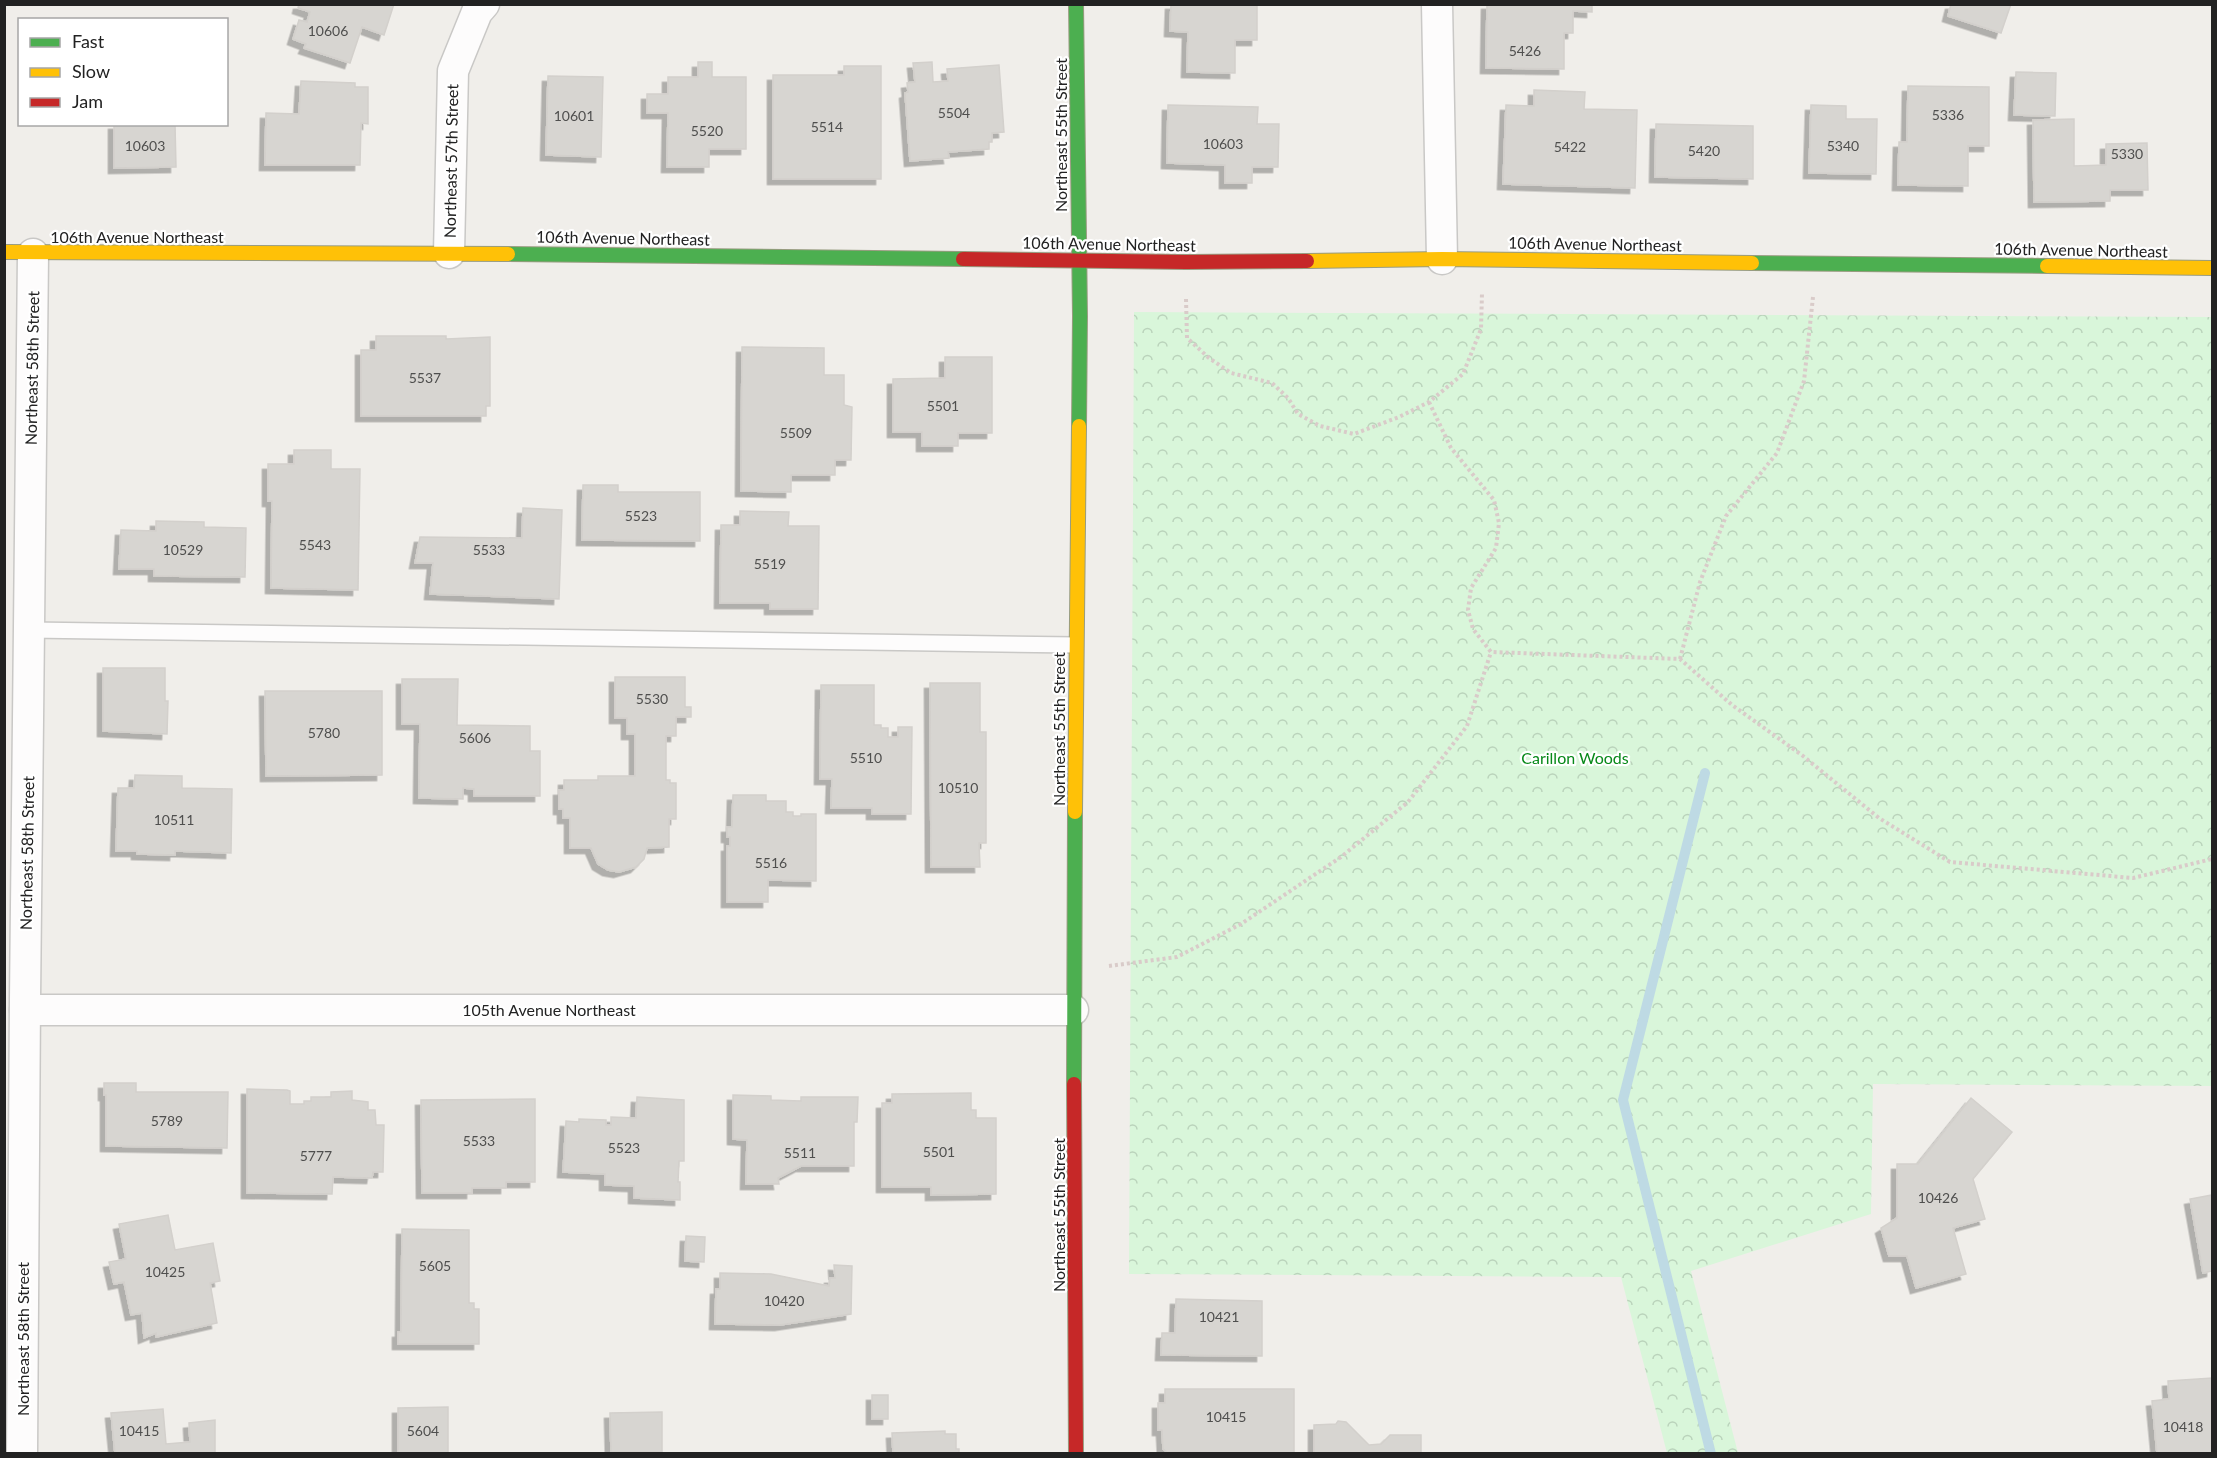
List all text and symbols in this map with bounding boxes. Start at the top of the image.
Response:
legend [18,18,228,126]
house number: 10606 [308,22,348,39]
text: Fast [72,30,105,52]
house number: 5426 [1509,42,1541,59]
street label: Northeast 55th Street [1051,58,1070,212]
text: Slow [72,60,110,82]
street label: Northeast 57th Street [440,84,461,238]
text: Jam [72,90,103,112]
house number: 5504 [938,104,970,121]
house number: 5336 [1932,106,1964,123]
house number: 10601 [554,107,594,124]
house number: 5514 [811,118,843,135]
house number: 5520 [691,122,723,139]
house number: 10603 [1203,135,1243,152]
house number: 10603 [125,137,165,154]
house number: 5340 [1827,137,1859,154]
house number: 5422 [1554,138,1586,155]
house number: 5420 [1688,142,1720,159]
house number: 5330 [2111,145,2143,162]
street label: 106th Avenue Northeast [536,226,710,249]
street label: 106th Avenue Northeast [50,227,224,246]
street label: 106th Avenue Northeast [1022,232,1196,255]
street label: 106th Avenue Northeast [1508,232,1682,255]
street label: 106th Avenue Northeast [1994,238,2168,261]
street label: Northeast 58th Street [21,291,42,445]
house number: 5537 [409,369,441,386]
house number: 5501 [927,397,959,414]
house number: 5509 [780,424,812,441]
house number: 5523 [625,507,657,524]
house number: 5543 [299,536,331,553]
house number: 10529 [163,541,203,558]
house number: 5533 [473,541,505,558]
house number: 5519 [754,555,786,572]
street label: Northeast 55th Street [1049,652,1068,806]
house number: 5530 [636,690,668,707]
house number: 5780 [308,724,340,741]
house number: 5606 [459,729,491,746]
park label: Carillon Woods [1521,748,1629,767]
house number: 5510 [850,749,882,766]
street label: Northeast 58th Street [16,776,37,930]
house number: 10510 [938,779,978,796]
house number: 10511 [154,811,194,828]
house number: 5516 [755,854,787,871]
street label: 105th Avenue Northeast [462,1000,636,1019]
house number: 5789 [151,1112,183,1129]
house number: 5533 [463,1132,495,1149]
street label: Northeast 55th Street [1049,1138,1068,1292]
house number: 5523 [608,1139,640,1156]
house number: 5501 [923,1143,955,1160]
house number: 5511 [784,1144,816,1161]
house number: 5777 [300,1147,332,1164]
house number: 10426 [1918,1189,1958,1206]
house number: 5605 [419,1257,451,1274]
street label: Northeast 58th Street [13,1262,32,1416]
house number: 10425 [145,1263,185,1280]
house number: 10420 [764,1292,804,1309]
house number: 10421 [1199,1308,1239,1325]
house number: 10415 [1206,1408,1246,1425]
house number: 10418 [2163,1418,2203,1435]
house number: 10415 [119,1422,159,1439]
house number: 5604 [407,1422,439,1439]

